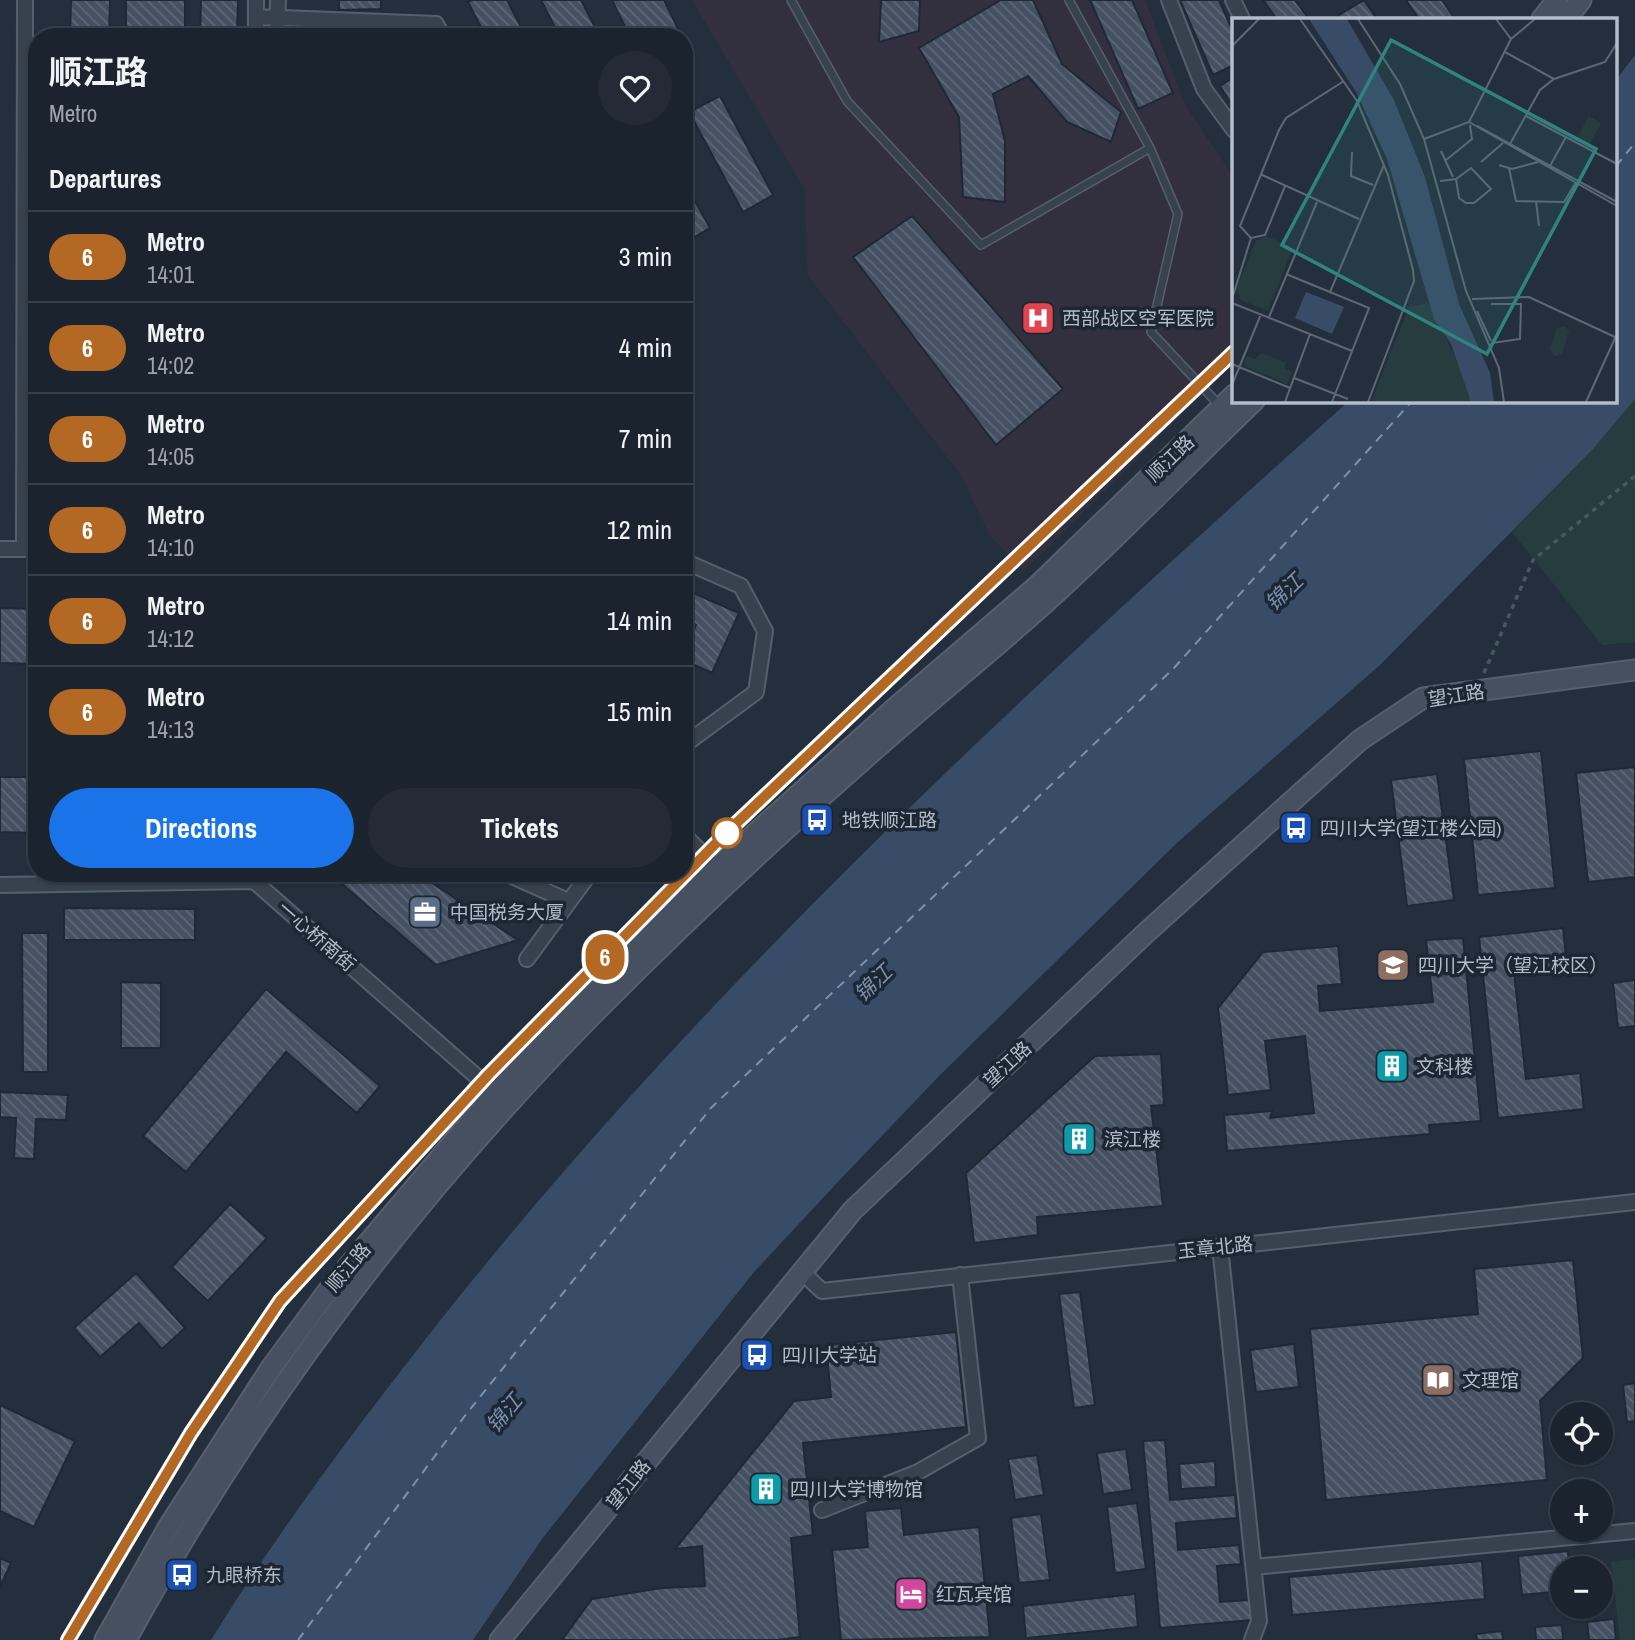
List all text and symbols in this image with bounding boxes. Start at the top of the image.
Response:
inset map [1232,18,1618,402]
text: 顺江路 [49,50,148,94]
button: heart [598,51,672,125]
text: Metro [49,98,97,129]
text: Departures [49,161,162,196]
text: Metro [147,224,205,259]
text: 3 min [619,239,672,274]
text: 6 [82,241,93,273]
text: 14:01 [147,259,194,290]
hospital icon: 西部战区空军医院 [1019,299,1057,337]
place label: 西部战区空军医院 [1062,305,1214,331]
text: Metro [147,315,205,350]
text: 4 min [619,330,672,365]
text: 6 [82,332,93,364]
text: 14:02 [147,350,194,381]
text: Metro [147,406,205,441]
text: 7 min [619,421,672,456]
text: 6 [82,423,93,455]
street label: 顺江路 [1140,429,1200,487]
text: 14:05 [147,441,194,472]
text: Metro [147,497,205,532]
text: 12 min [607,512,672,547]
text: 6 [82,514,93,546]
text: 14:10 [147,532,194,563]
water label: 锦江 [1259,566,1311,617]
text: Metro [147,588,205,623]
text: 14 min [607,603,672,638]
text: 6 [82,605,93,637]
text: 14:12 [147,623,194,654]
street label: 望江路 [1426,678,1486,712]
text: Metro [147,679,205,714]
text: 15 min [607,694,672,729]
text: 6 [82,696,93,728]
text: 14:13 [147,714,194,745]
button: Directions [49,788,354,868]
button: Tickets [368,788,672,868]
bus stop icon: 地铁顺江路 [798,801,836,839]
place label: 地铁顺江路 [842,807,937,833]
bus stop icon: 四川大学(望江楼公园) [1277,809,1315,847]
place label: 四川大学(望江楼公园) [1320,815,1501,841]
unlabelled marker [712,818,742,848]
office icon: 中国税务大厦 [406,893,444,931]
street label: 一心桥南街 [273,895,361,977]
place label: 中国税务大厦 [450,899,564,925]
line badge: 6 [582,934,628,980]
text: 6 [600,941,610,973]
school or university icon: 四川大学（望江校区） [1374,946,1412,984]
place label: 四川大学（望江校区） [1418,952,1608,978]
water label: 锦江 [848,957,900,1008]
street label: 望江路 [977,1035,1037,1093]
building icon: 文科楼 [1373,1047,1411,1085]
place label: 文科楼 [1416,1053,1473,1079]
building icon: 滨江楼 [1060,1120,1098,1158]
place label: 滨江楼 [1104,1126,1161,1152]
street label: 玉章北路 [1176,1230,1254,1264]
street label: 顺江路 [320,1237,376,1297]
bus stop icon: 四川大学站 [738,1336,776,1374]
place label: 四川大学站 [782,1342,877,1368]
library icon: 文理馆 [1419,1361,1457,1399]
place label: 文理馆 [1462,1367,1519,1393]
water label: 锦江 [479,1386,530,1438]
map controls [1550,1402,1613,1619]
button: locate [1550,1402,1613,1465]
street label: 望江路 [600,1454,656,1514]
building icon: 四川大学博物馆 [747,1470,785,1508]
place label: 四川大学博物馆 [790,1476,923,1502]
button: + [1550,1479,1613,1542]
bus stop icon: 九眼桥东 [163,1556,201,1594]
button: − [1550,1556,1613,1619]
place label: 九眼桥东 [206,1562,282,1588]
hotel icon: 红瓦宾馆 [892,1575,930,1613]
place label: 红瓦宾馆 [936,1581,1012,1607]

